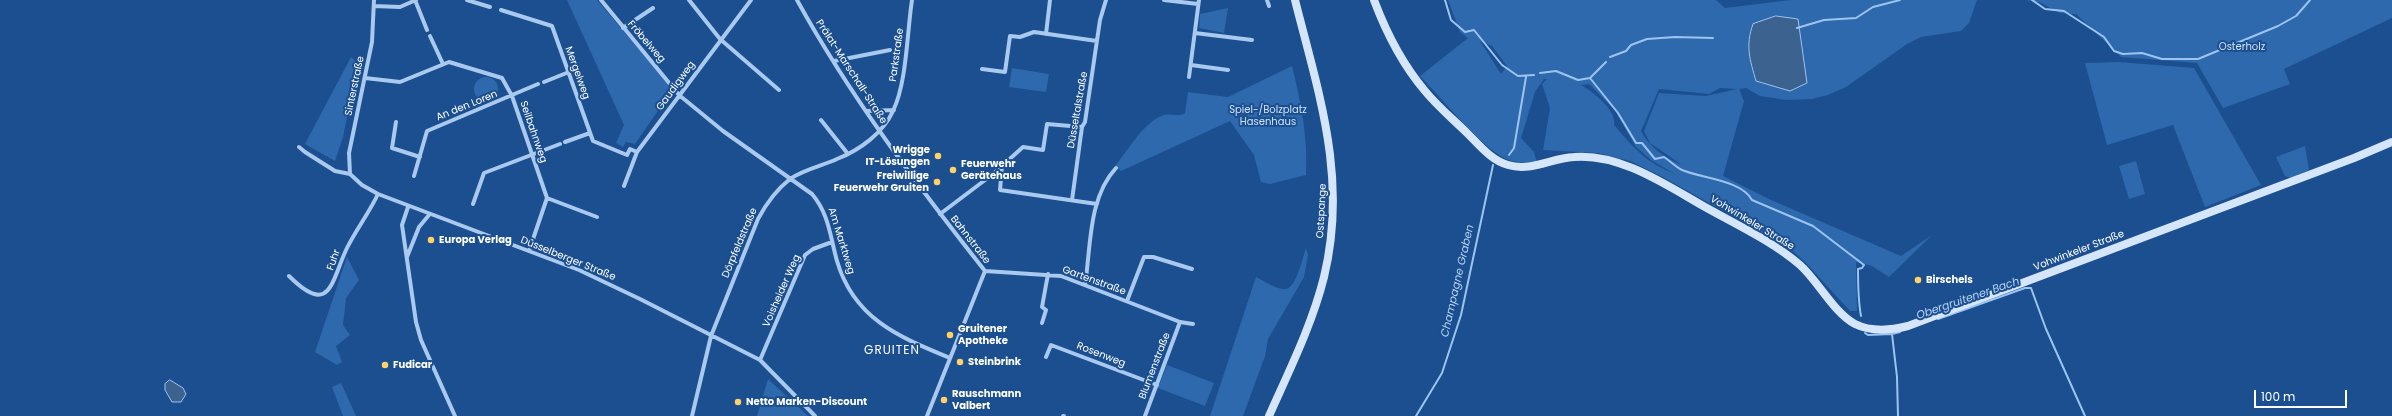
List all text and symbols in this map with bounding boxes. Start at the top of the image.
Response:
street label: Prälat-Marschall-Straße [813,18,889,126]
street label: Fröbelweg [624,19,668,65]
street label: Parkstraße [887,28,907,82]
park label: Osterholz [2219,41,2265,53]
street label: Mergelweg [562,45,592,101]
street label: Sinterstraße [343,55,367,117]
street label: Gaudigweg [654,59,698,113]
street label: Düsseltalstraße [1065,71,1091,149]
street label: An den Loren [435,88,499,124]
street label: Seilbahnweg [517,100,549,164]
park label: Spiel-/Bolzplatz Hasenhaus [1229,104,1307,128]
place label: Wrigge IT-Lösungen [865,144,930,168]
marker: Wrigge IT-Lösungen [933,151,943,161]
place label: Feuerwehr Gerätehaus [961,158,1022,182]
marker: Feuerwehr Gerätehaus [948,165,958,175]
place label: Freiwillige Feuerwehr Gruiten [834,170,929,194]
marker: Freiwillige Feuerwehr Gruiten [932,177,942,187]
street label: Ostspange [1315,183,1329,239]
street label: Vohwinkeler Straße [1708,193,1796,253]
street label: Dörpfeldstraße [720,206,760,280]
street label: Am Marktweg [825,206,857,276]
street label: Bahnstraße [947,213,993,267]
water label: Champagne Graben [1439,223,1477,339]
street label: Vohwinkeler Straße [2032,228,2126,274]
place label: Europa Verlag [439,234,512,246]
street label: Düsselberger Straße [519,234,617,284]
marker: Europa Verlag [426,235,436,245]
street label: Fuhr [325,248,343,272]
street label: Voisheider Weg [761,253,803,329]
street label: Gartenstraße [1061,264,1127,298]
place label: Birschels [1926,274,1973,286]
marker: Birschels [1913,275,1923,285]
water label: Obergruitener Bach [1915,275,2021,323]
place label: Gruitener Apotheke [958,323,1008,346]
marker: Gruitener Apotheke [945,330,955,340]
street label: Blumenstraße [1137,331,1173,401]
street label: Rosenweg [1075,340,1127,370]
district label: GRUITEN [864,344,920,358]
place label: Steinbrink [968,356,1021,368]
marker: Steinbrink [955,357,965,367]
place label: Fudicar [393,359,432,371]
marker: Fudicar [380,360,390,370]
scale bar [2256,382,2349,408]
place label: Rauschmann Valbert [952,388,1021,412]
text: 100 m [2261,388,2295,405]
marker: Rauschmann Valbert [939,395,949,405]
place label: Netto Marken-Discount [746,396,867,408]
marker: Netto Marken-Discount [733,397,743,407]

